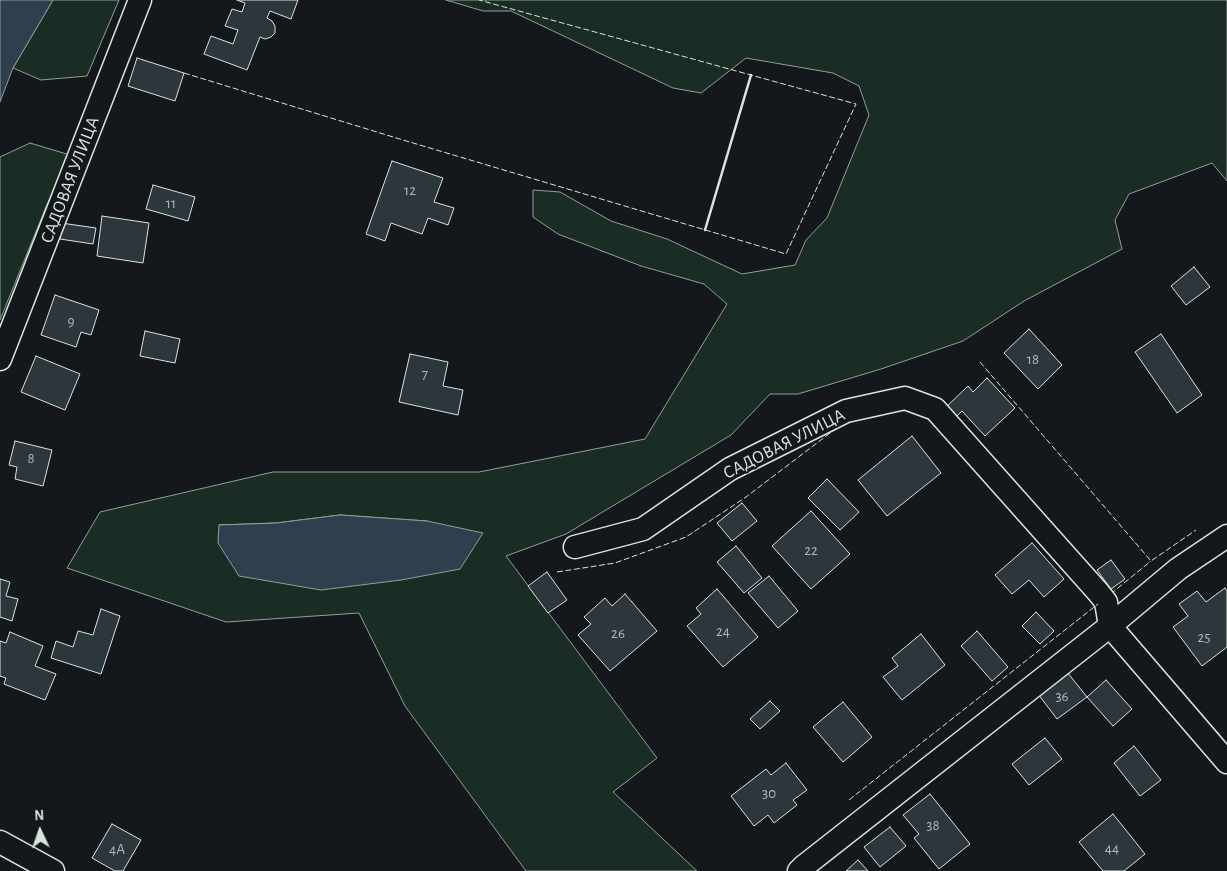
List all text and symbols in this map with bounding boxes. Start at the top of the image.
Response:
street label: САДОВАЯ УЛИЦА [36,114,104,246]
house number: 12 [404,181,416,199]
house number: 11 [166,194,176,212]
house number: 9 [67,312,75,330]
house number: 18 [1027,350,1039,368]
house number: 7 [422,365,428,383]
street label: САДОВАЯ УЛИЦА [719,404,849,484]
house number: 8 [27,449,35,467]
house number: 22 [804,541,818,559]
house number: 24 [716,622,730,640]
house number: 26 [611,624,625,642]
house number: 25 [1197,628,1211,646]
house number: 36 [1055,687,1069,705]
house number: 30 [762,784,776,802]
north arrow [15,806,65,856]
text: N [34,809,44,823]
house number: 38 [926,816,940,834]
house number: 44 [1105,839,1119,857]
house number: 4А [109,840,125,858]

